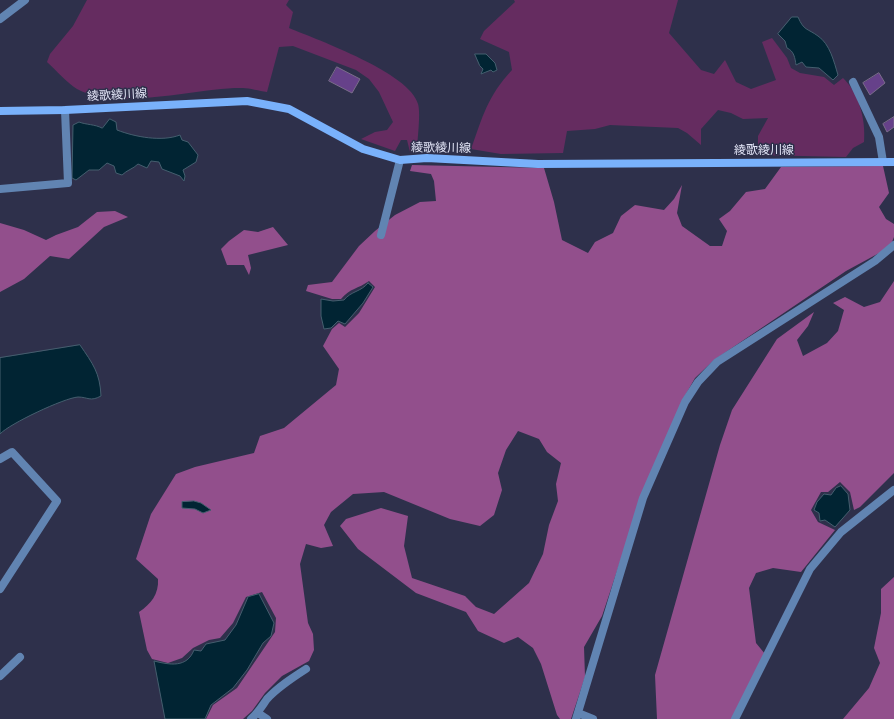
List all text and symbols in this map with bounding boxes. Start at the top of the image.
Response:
street label: 綾歌綾川線 [87,86,147,104]
street label: 綾歌綾川線 [411,140,471,156]
street label: 綾歌綾川線 [734,143,794,157]

